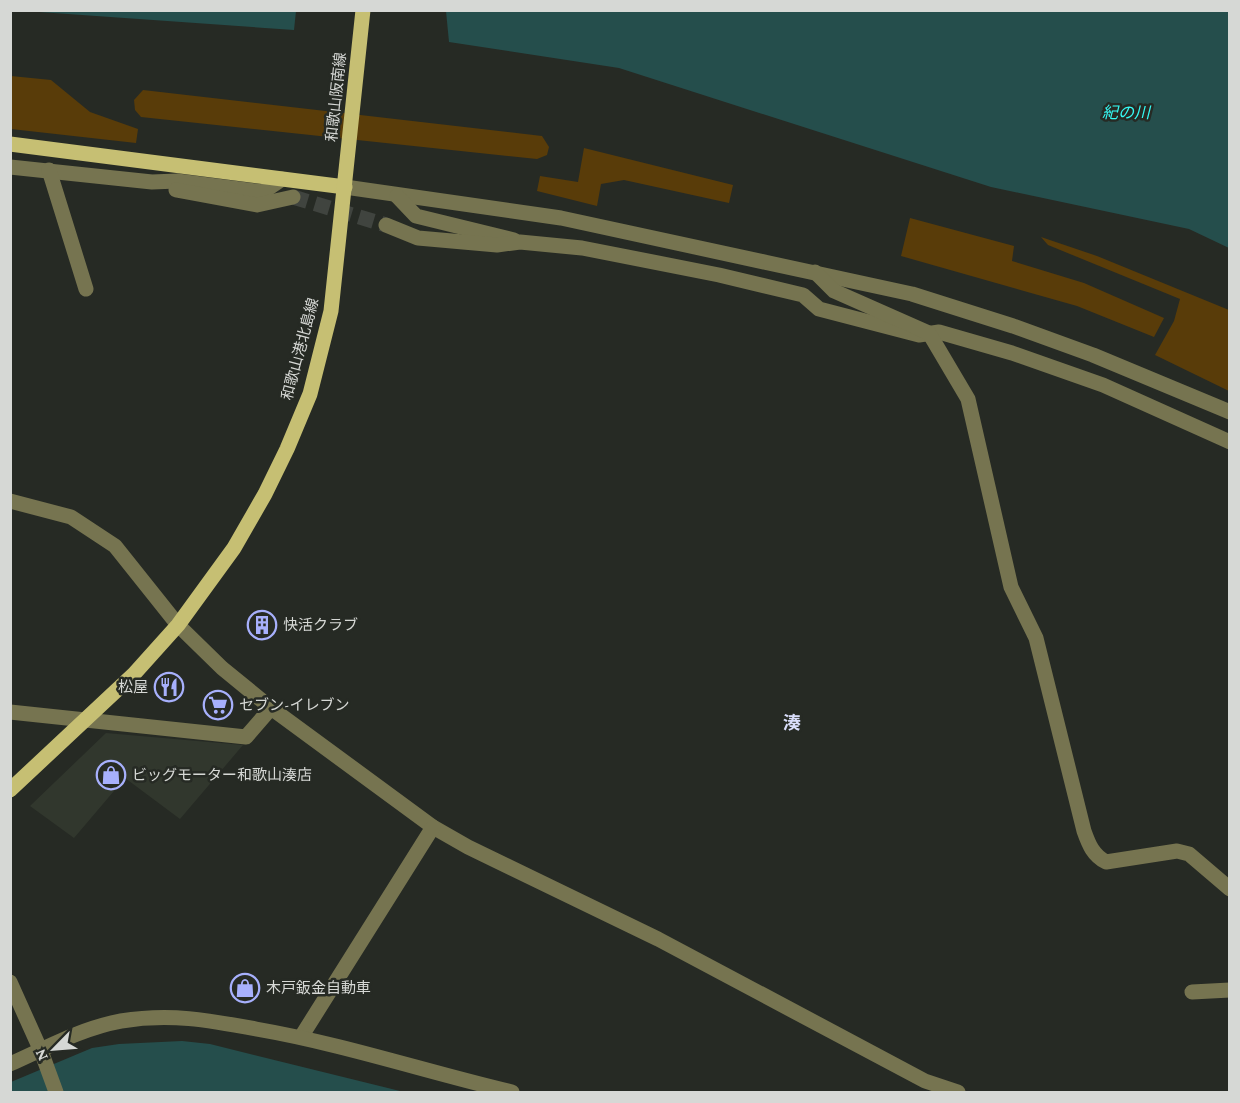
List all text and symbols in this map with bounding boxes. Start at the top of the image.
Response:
street label: 和歌山阪南線 [323,51,349,143]
water label: 紀の川 [1102,104,1152,121]
street label: 和歌山港北島線 [278,296,321,402]
building icon: 快活クラブ [246,609,278,641]
place label: 快活クラブ [283,617,358,633]
restaurant icon: 松屋 [153,671,185,703]
place label: 松屋 [118,679,148,695]
supermarket icon: セブン-イレブン [202,689,234,721]
place label: セブン-イレブン [239,697,349,713]
district label: 湊 [783,713,801,733]
shop icon: ビッグモーター和歌山湊店 [95,759,127,791]
place label: ビッグモーター和歌山湊店 [132,767,312,783]
shop icon: 木戸鈑金自動車 [229,972,261,1004]
place label: 木戸鈑金自動車 [266,980,371,996]
north arrow [24,1019,84,1079]
text: N [31,1047,51,1064]

